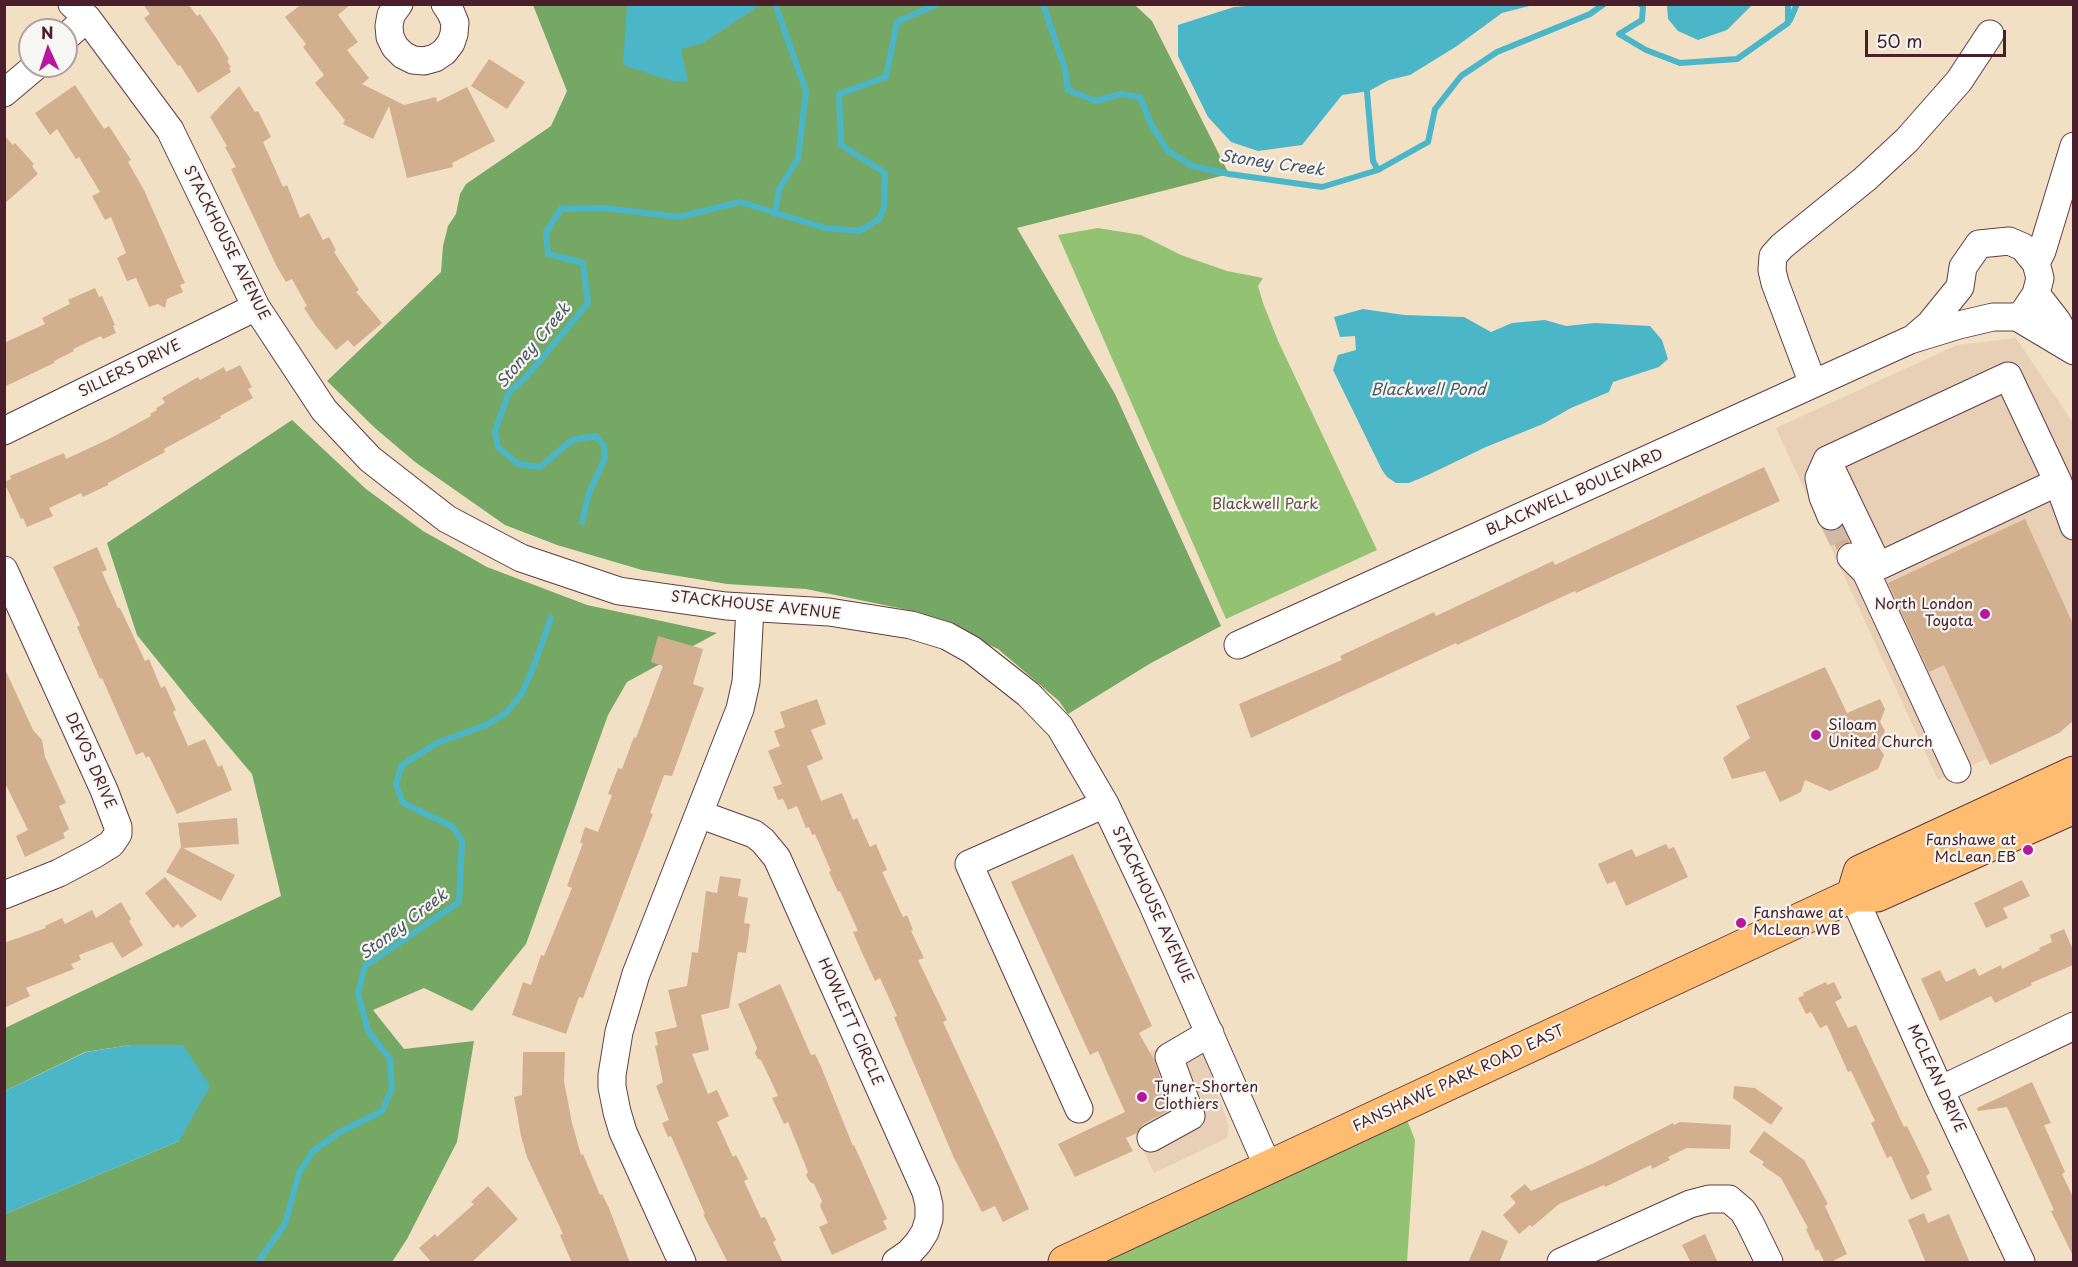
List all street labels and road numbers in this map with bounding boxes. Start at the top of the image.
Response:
street label: STACKHOUSE AVENUE [179,163,273,323]
street label: SILLERS DRIVE [76,336,184,402]
street label: BLACKWELL BOULEVARD [1484,446,1666,540]
street label: STACKHOUSE AVENUE [670,588,842,624]
street label: DEVOS DRIVE [61,710,119,812]
street label: STACKHOUSE AVENUE [1108,824,1196,986]
street label: HOWLETT CIRCLE [814,955,886,1089]
street label: FANSHAWE PARK ROAD EAST [1350,1022,1568,1136]
street label: MCLEAN DRIVE [1903,1022,1969,1136]

